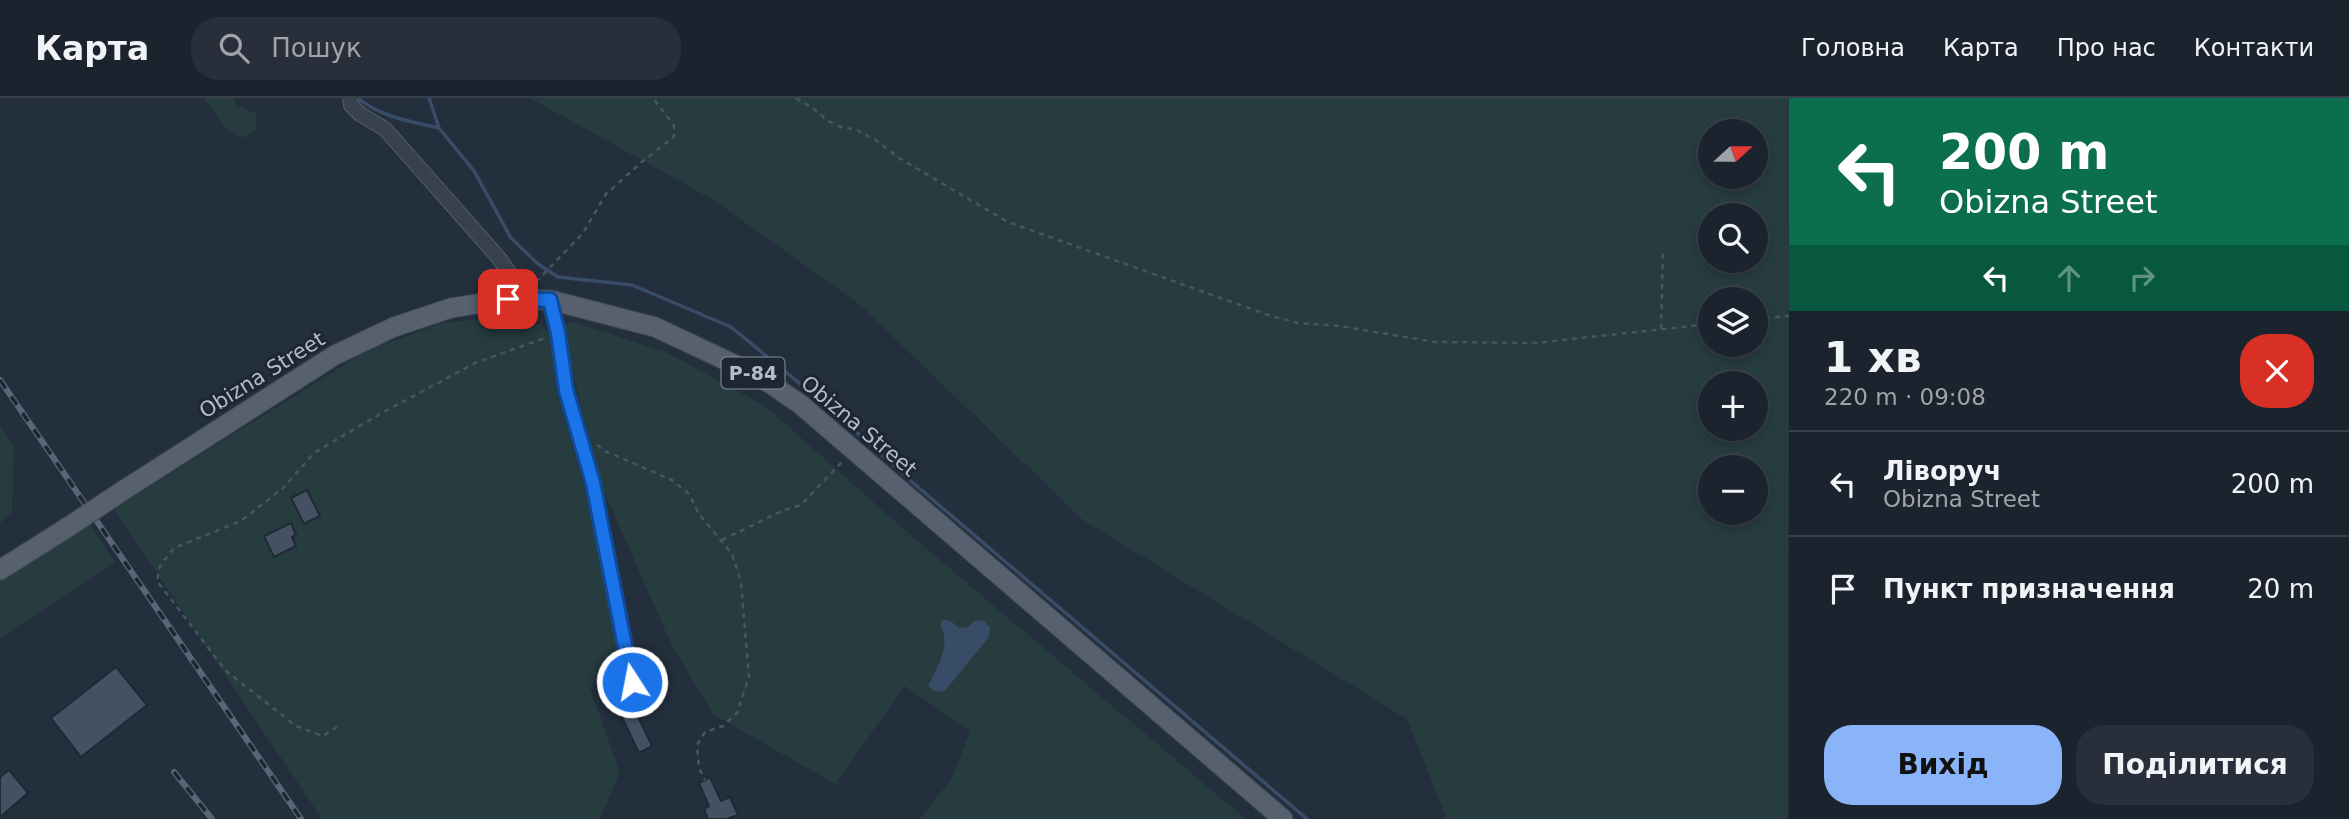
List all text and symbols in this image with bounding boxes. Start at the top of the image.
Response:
search box [191,17,681,80]
text: Карта [35,29,149,68]
icon: search [215,29,253,67]
text: Пошук [271,33,362,63]
text: Головна [1801,34,1905,62]
text: Карта [1943,34,2019,62]
text: Про нас [2057,34,2156,62]
text: Контакти [2194,34,2314,62]
north arrow [1698,119,1768,189]
map controls [1698,119,1768,525]
text: 200 m [1939,124,2109,181]
icon: left [1824,126,1915,217]
text: Obizna Street [1939,183,2157,221]
button: search [1698,203,1768,273]
icon: left [1977,259,2015,297]
icon: ahead [2050,259,2088,297]
icon: right [2123,259,2161,297]
pin [478,269,538,329]
icon: arrive [489,280,527,318]
button: layers [1698,287,1768,357]
street label: Obizna Street [195,327,329,423]
text: 1 хв [1824,333,1922,382]
button: close [2240,334,2314,408]
road number: Р-84 [722,358,784,388]
street label: Obizna Street [796,371,922,481]
button: + [1698,371,1768,441]
text: 220 m · 09:08 [1824,384,1986,410]
button: − [1698,455,1768,525]
text: Ліворуч [1883,456,2001,486]
icon: left [1824,465,1862,503]
text: 200 m [2231,469,2314,499]
text: Obizna Street [1883,486,2040,512]
icon: arrive [1824,570,1862,608]
text: Пункт призначення [1883,574,2175,604]
text: 20 m [2247,574,2314,604]
position arrow [595,645,669,719]
button: Вихід [1824,725,2062,805]
button: Поділитися [2076,725,2314,805]

